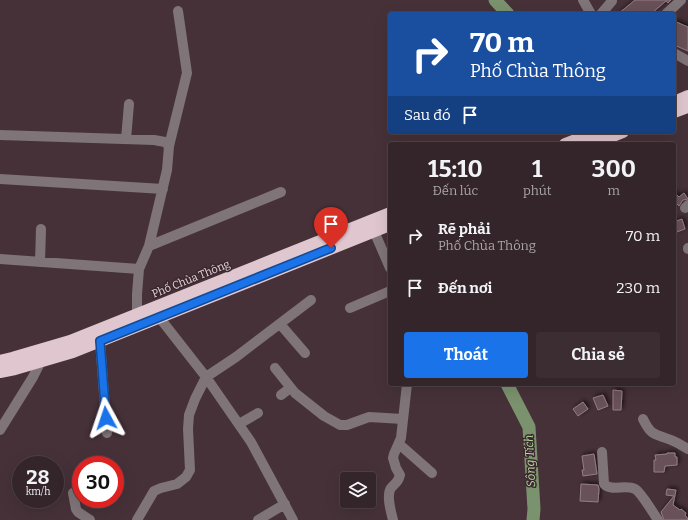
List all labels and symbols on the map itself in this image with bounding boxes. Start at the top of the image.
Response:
pin [314,207,348,248]
street label: Phố Chùa Thông [150,256,232,301]
position arrow [85,397,127,439]
water label: Sông Tích [522,434,538,488]
speed limit sign: 30 [72,456,124,508]

